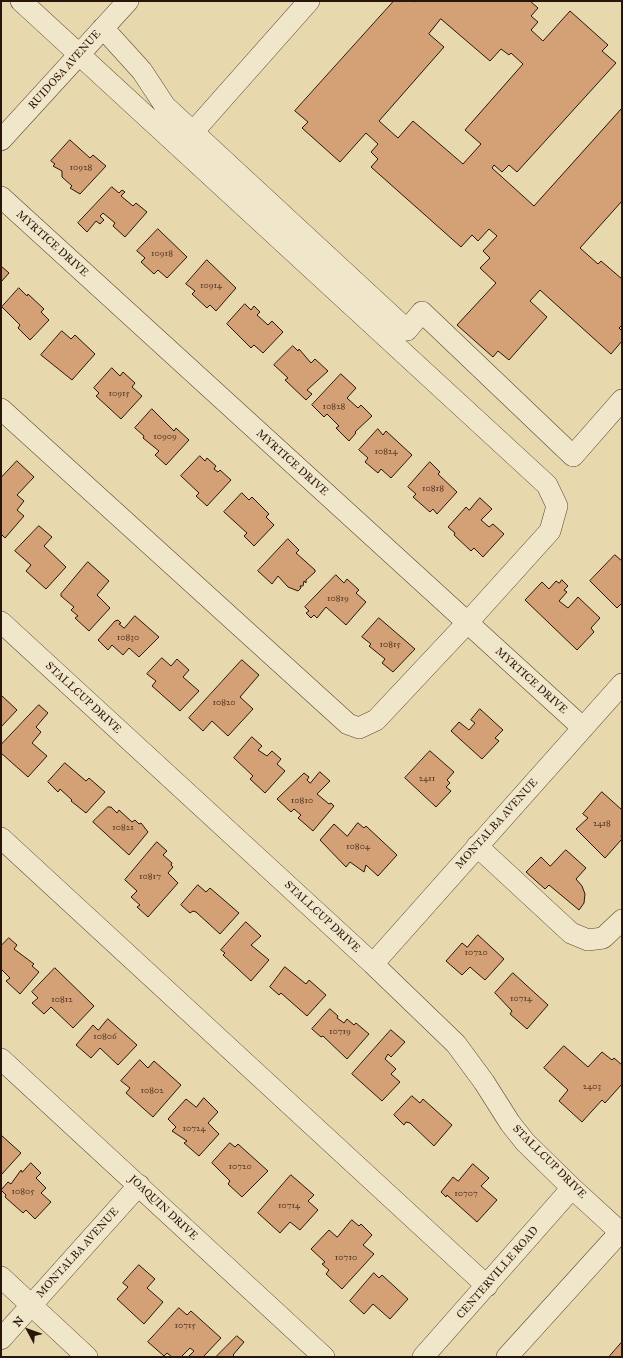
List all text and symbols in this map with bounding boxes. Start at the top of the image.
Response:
street label: RUIDOSA AVENUE [26,28,104,112]
house number: 10928 [70,163,92,173]
street label: MYRTICE DRIVE [13,208,91,280]
house number: 10918 [151,249,173,259]
house number: 10914 [200,281,222,291]
house number: 10915 [108,389,130,399]
house number: 10828 [323,402,345,412]
street label: MYRTICE DRIVE [253,427,331,499]
house number: 10909 [153,432,177,442]
house number: 10824 [375,447,397,457]
house number: 10818 [422,484,444,494]
house number: 10819 [327,594,349,604]
house number: 10830 [117,633,139,643]
house number: 10815 [379,640,401,650]
street label: MYRTICE DRIVE [492,645,570,717]
street label: STALLCUP DRIVE [42,660,124,736]
house number: 10820 [212,698,236,708]
house number: 2411 [419,774,435,784]
street label: MONTALBA AVENUE [453,776,541,872]
house number: 10810 [291,796,313,806]
house number: 2418 [593,819,611,829]
house number: 10821 [112,823,134,833]
house number: 10804 [346,842,370,852]
house number: 10817 [139,872,161,882]
street label: STALLCUP DRIVE [281,879,363,955]
house number: 10720 [464,948,488,958]
house number: 10714 [510,994,532,1004]
house number: 10812 [51,995,73,1005]
house number: 10719 [329,1027,351,1037]
house number: 10806 [93,1032,117,1042]
house number: 2403 [583,1082,601,1092]
house number: 10802 [140,1086,164,1096]
street label: STALLCUP DRIVE [509,1122,589,1202]
house number: 10724 [182,1124,206,1134]
house number: 10720 [228,1162,252,1172]
street label: JOAQUIN DRIVE [126,1173,200,1243]
house number: 10805 [12,1187,34,1197]
house number: 10707 [454,1189,478,1199]
house number: 10714 [278,1201,300,1211]
street label: MONTALBA AVENUE [34,1205,122,1301]
street label: CENTERVILLE ROAD [454,1224,542,1322]
house number: 10710 [335,1253,357,1263]
north arrow [8,1310,48,1350]
text: N [11,1314,27,1330]
house number: 10715 [174,1321,196,1331]

